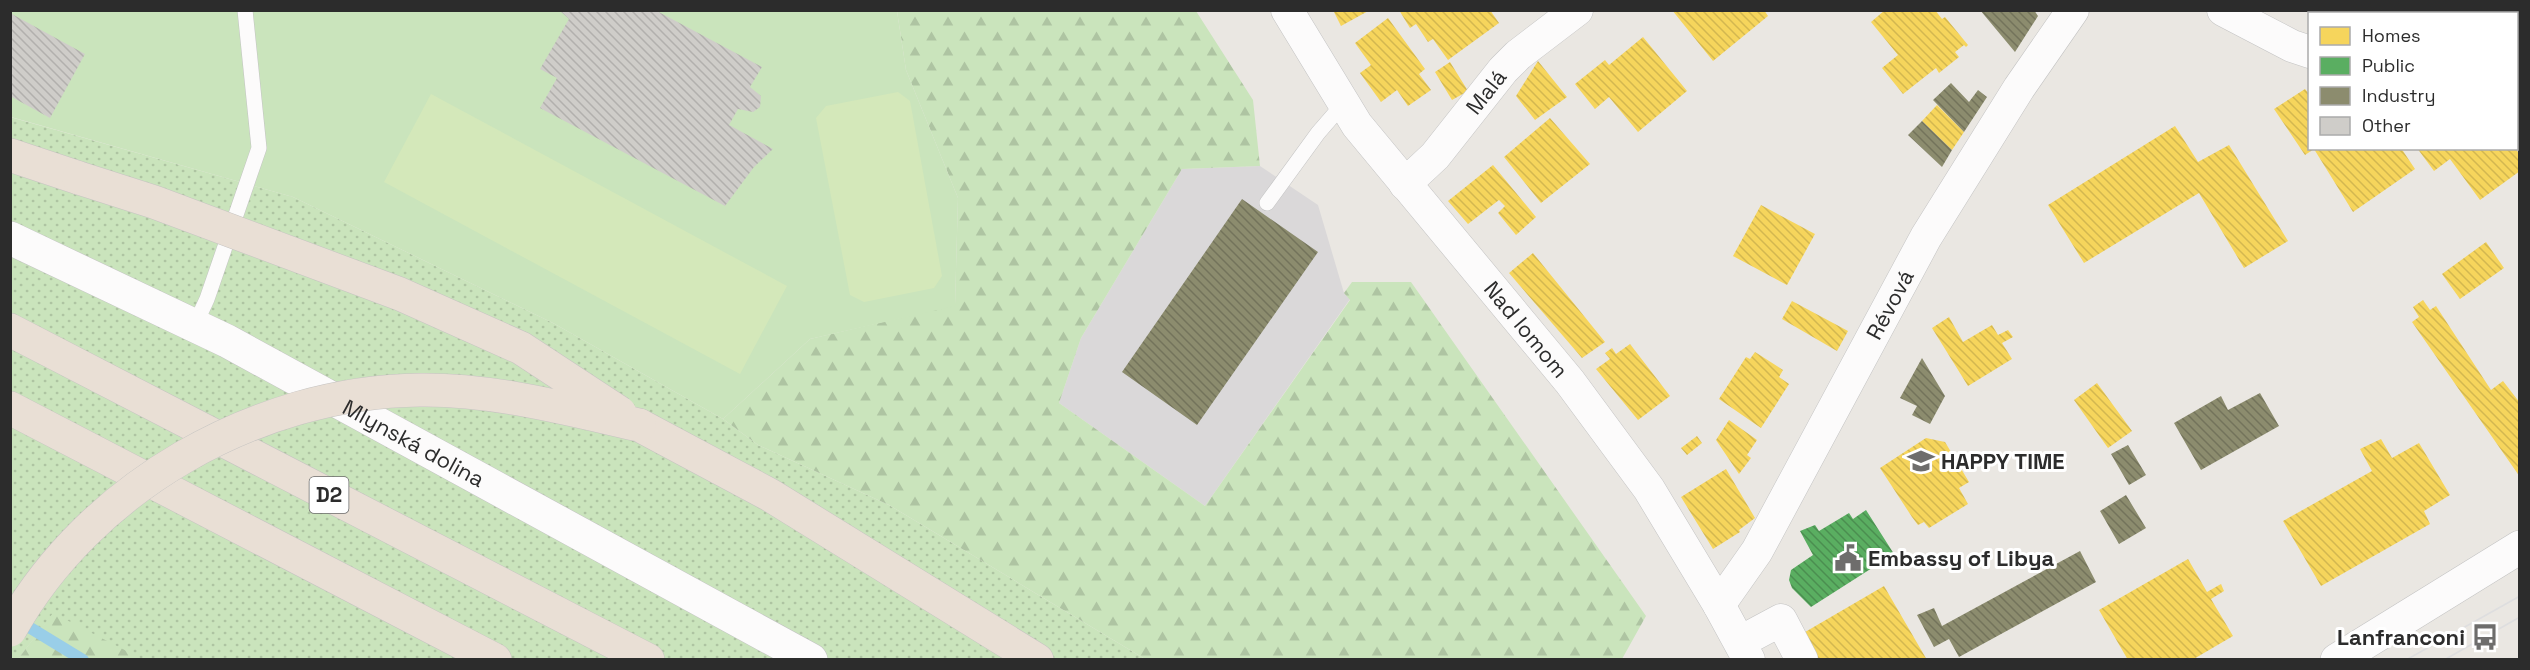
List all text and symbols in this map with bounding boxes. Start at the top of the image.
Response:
legend [2308,12,2518,150]
text: Homes [2362,24,2421,47]
text: Public [2362,54,2415,77]
street label: Malá [1459,63,1512,120]
text: Industry [2362,84,2435,107]
text: Other [2362,114,2411,137]
street label: Révová [1860,264,1920,344]
street label: Nad lomom [1478,275,1575,383]
street label: Mlynská dolina [338,393,490,493]
school or university icon: HAPPY TIME [1906,446,1936,476]
place label: HAPPY TIME [1941,447,2065,475]
road number: D2 [310,477,348,513]
public building icon: Embassy of Libya [1833,543,1863,573]
place label: Embassy of Libya [1868,544,2054,572]
bus stop icon: Lanfranconi [2470,622,2500,652]
place label: Lanfranconi [2337,623,2465,651]

